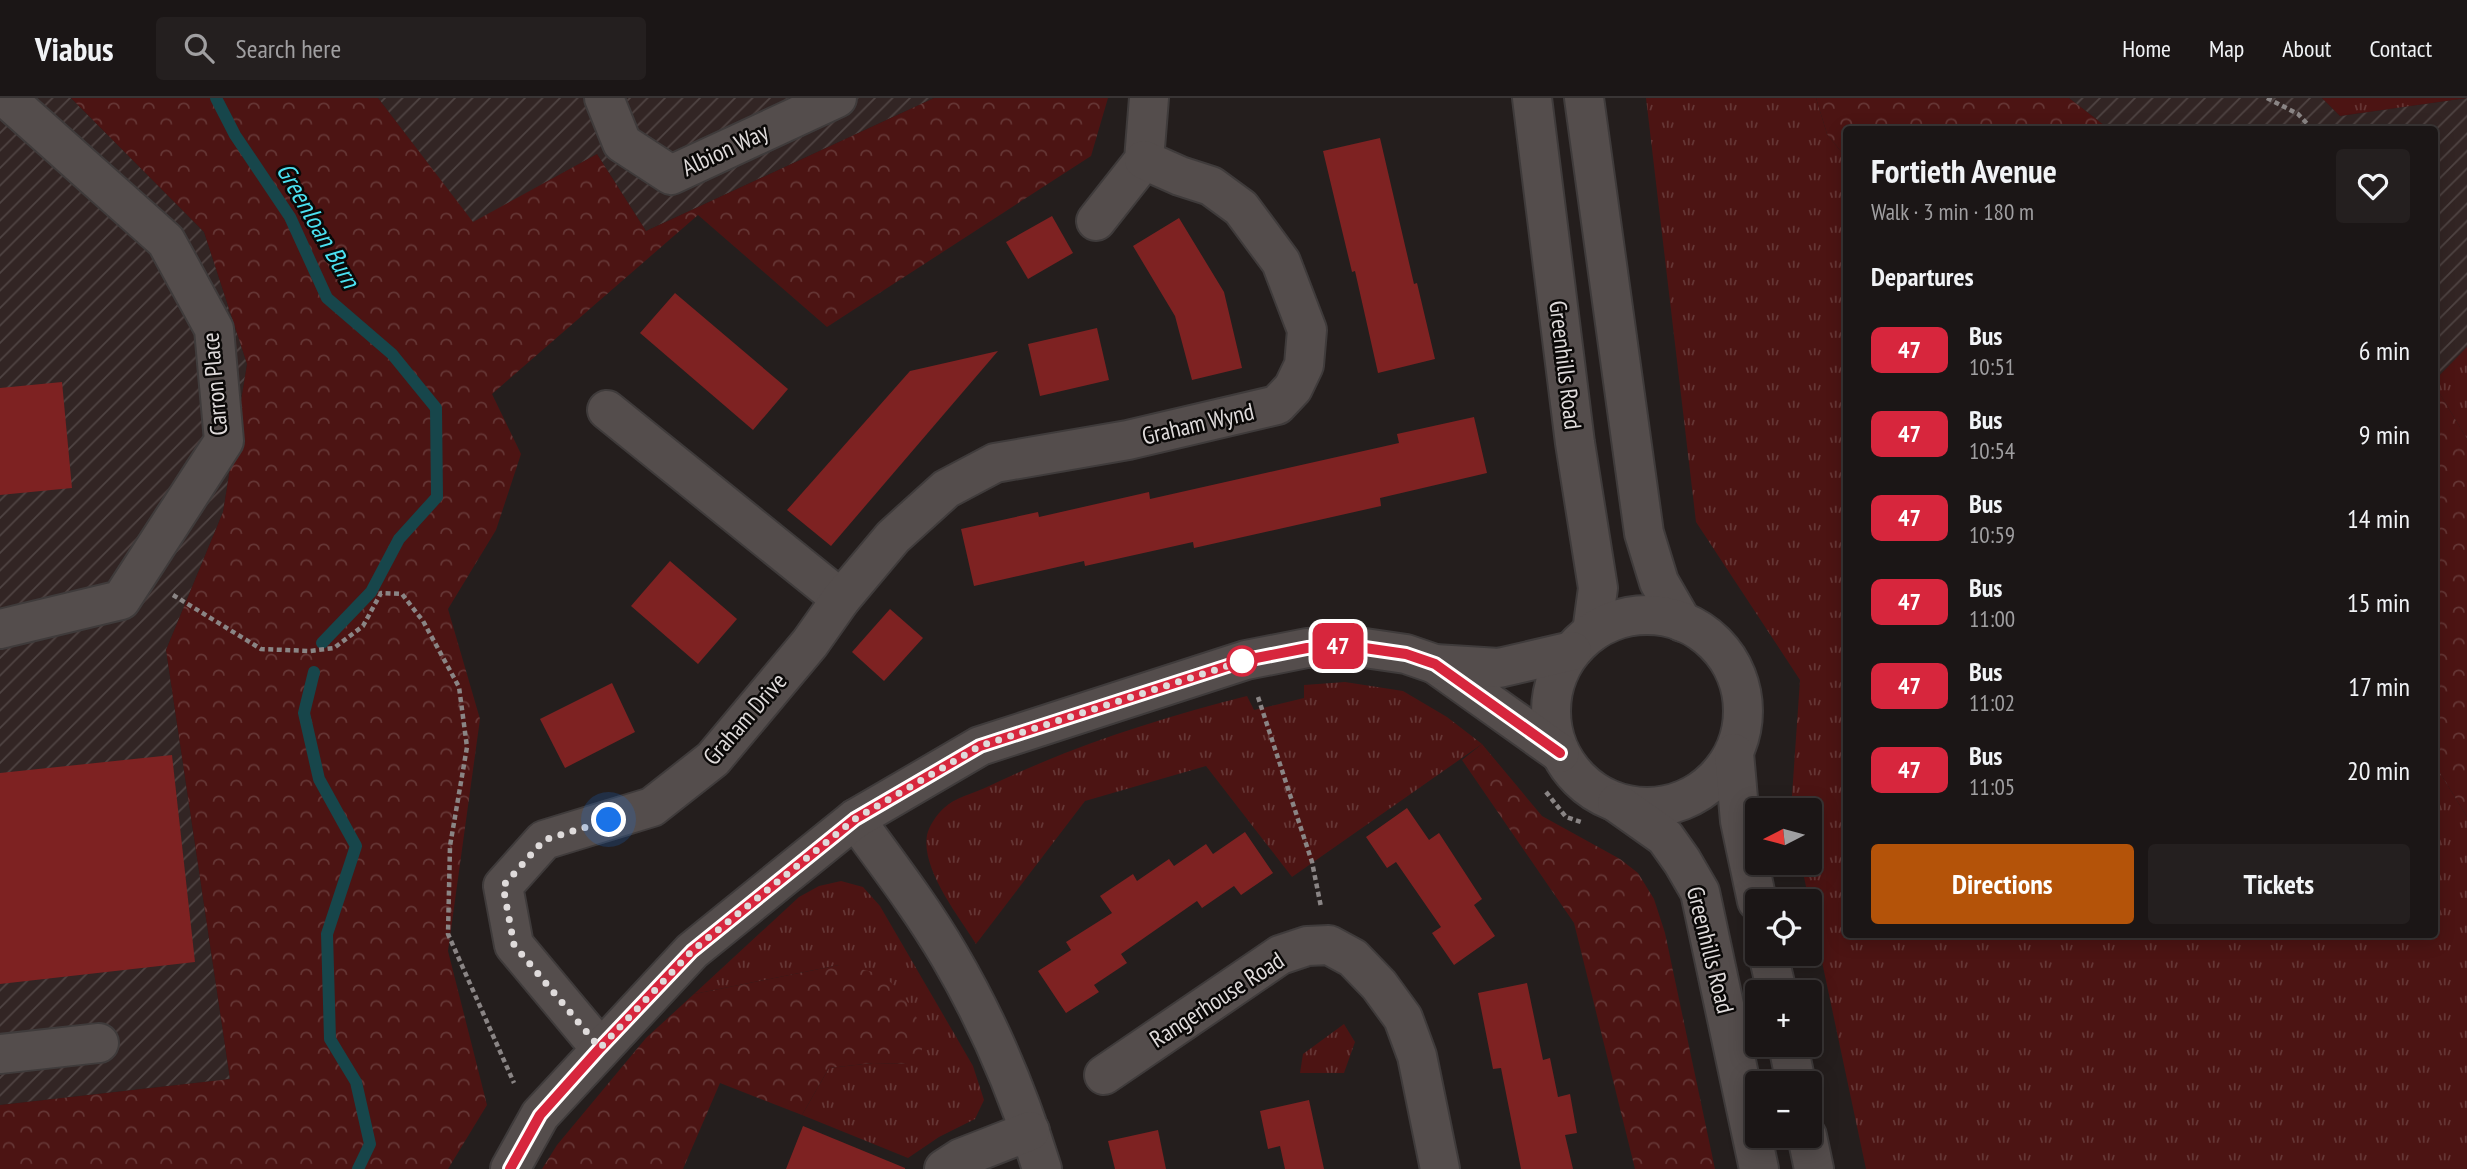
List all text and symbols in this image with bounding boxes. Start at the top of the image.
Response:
search box [156,17,646,80]
text: Viabus [35,27,114,70]
icon: search [180,29,218,67]
text: Search here [236,32,341,65]
text: Home [2122,33,2171,64]
text: Map [2209,33,2244,64]
text: About [2282,33,2331,64]
text: Contact [2369,33,2432,64]
street label: Albion Way [676,116,773,183]
text: Fortieth Avenue [1871,149,2057,192]
button: heart [2336,149,2410,223]
water label: Greenloan Burn [269,156,368,295]
text: Walk · 3 min · 180 m [1871,197,2034,226]
text: Departures [1871,260,1974,293]
street label: Greenhills Road [1542,299,1589,431]
text: Bus [1969,319,2002,352]
street label: Carron Place [195,331,234,437]
text: 47 [1898,334,1921,365]
text: 6 min [2359,334,2410,367]
text: 10:51 [1969,352,2015,381]
street label: Graham Wynd [1139,396,1257,451]
text: Bus [1969,403,2002,436]
text: 47 [1898,418,1921,449]
text: 9 min [2359,418,2410,451]
text: 10:54 [1969,436,2015,465]
text: Bus [1969,487,2002,520]
text: 47 [1898,502,1921,533]
text: 14 min [2347,502,2410,535]
text: 10:59 [1969,520,2015,549]
text: Bus [1969,571,2002,604]
text: 47 [1898,586,1921,617]
text: 15 min [2347,586,2410,619]
text: 11:00 [1969,604,2015,633]
line badge: 47 [1306,623,1370,669]
text: 47 [1327,630,1349,661]
unlabelled marker [1227,646,1257,676]
text: Bus [1969,655,2002,688]
street label: Graham Drive [696,666,793,771]
text: 47 [1898,670,1921,701]
text: 17 min [2348,670,2410,703]
text: 11:02 [1969,688,2015,717]
text: Bus [1969,739,2002,772]
text: 47 [1898,754,1921,785]
text: 20 min [2347,754,2410,787]
text: 11:05 [1969,772,2015,801]
north arrow [1745,798,1822,875]
map controls [1745,798,1822,1148]
your location [591,802,626,837]
button: Directions [1871,844,2134,924]
button: Tickets [2148,844,2410,924]
street label: Greenhills Road [1680,883,1741,1017]
button: locate [1745,889,1822,966]
street label: Rangerhouse Road [1144,945,1290,1054]
button: + [1745,980,1822,1057]
button: − [1745,1071,1822,1148]

